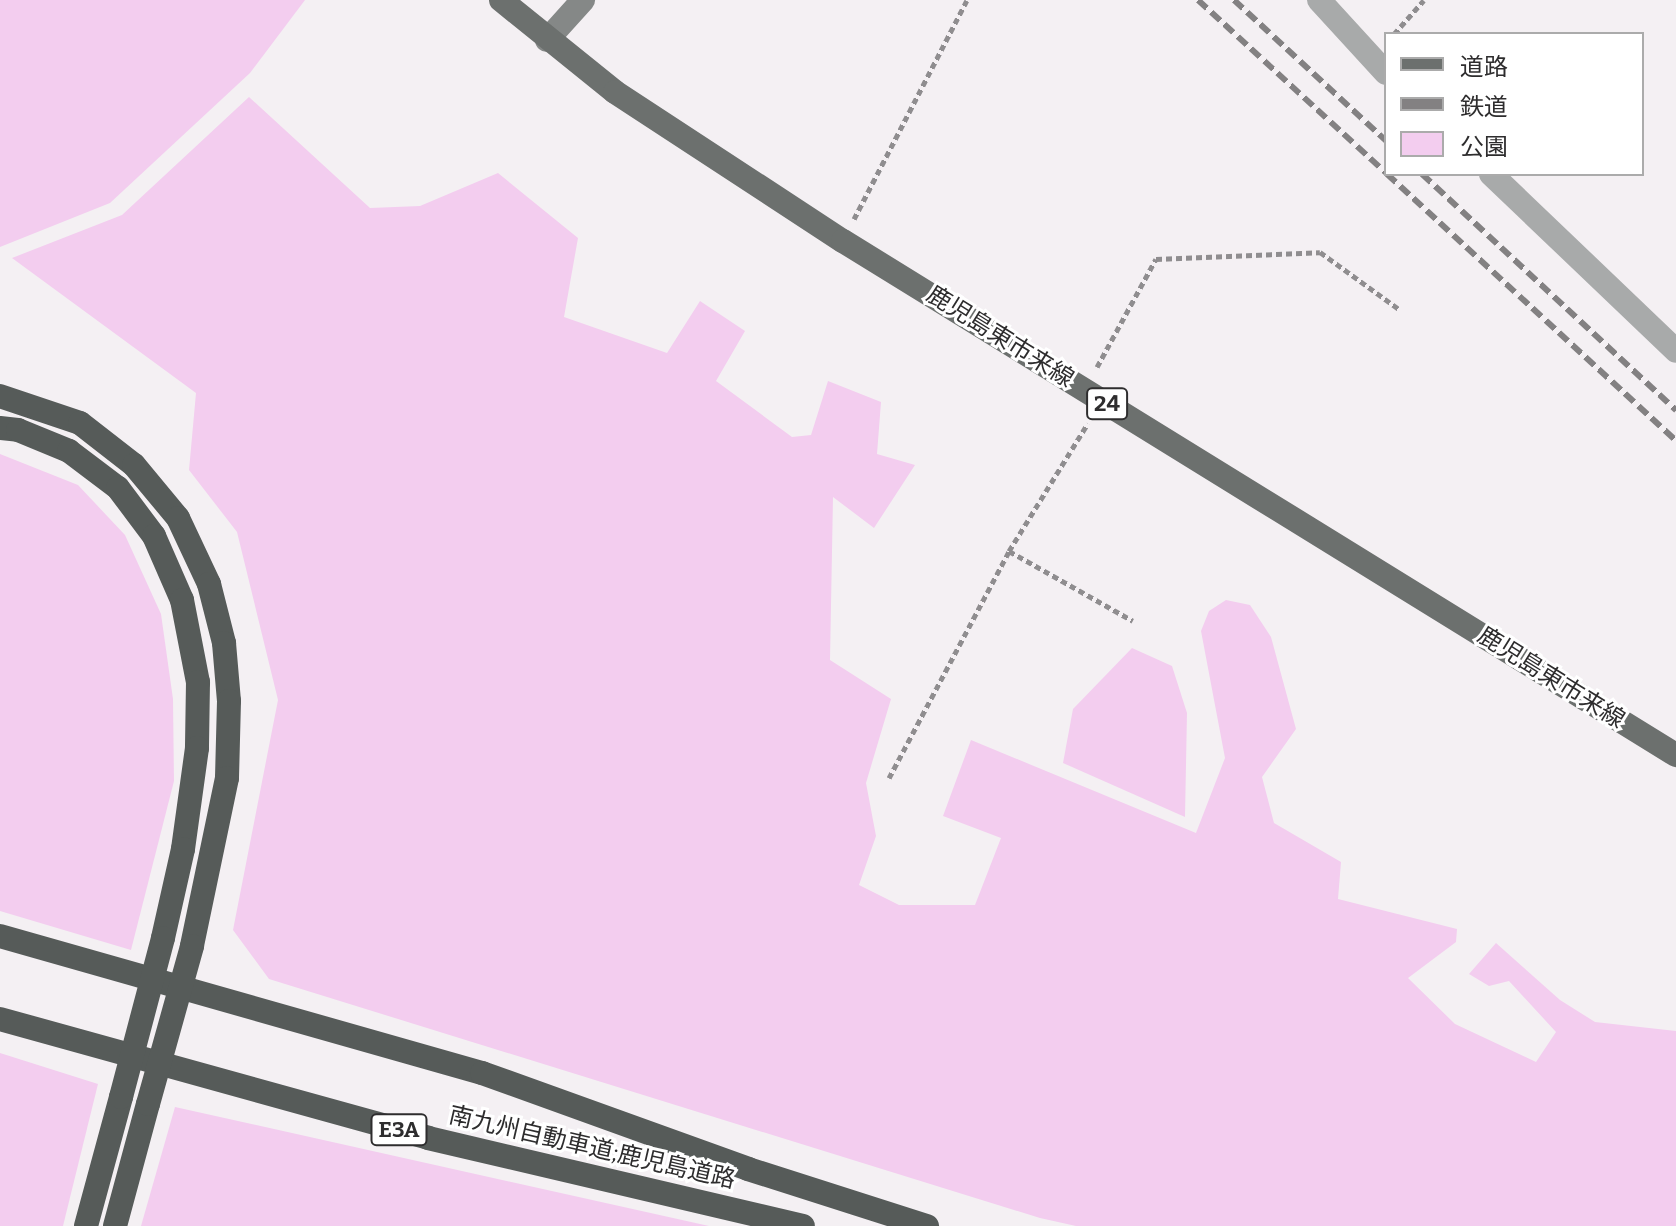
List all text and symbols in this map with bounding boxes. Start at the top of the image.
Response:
legend [1384,32,1644,176]
text: 道路 [1460,53,1508,81]
text: 鉄道 [1460,93,1508,121]
text: 公園 [1460,133,1508,161]
street label: 鹿児島東市来線 [921,280,1079,394]
road number: 24 [1085,386,1129,422]
street label: 鹿児島東市来線 [1472,621,1630,735]
street label: 南九州自動車道;鹿児島道路 [446,1101,738,1195]
road number: E3A [369,1112,429,1148]

